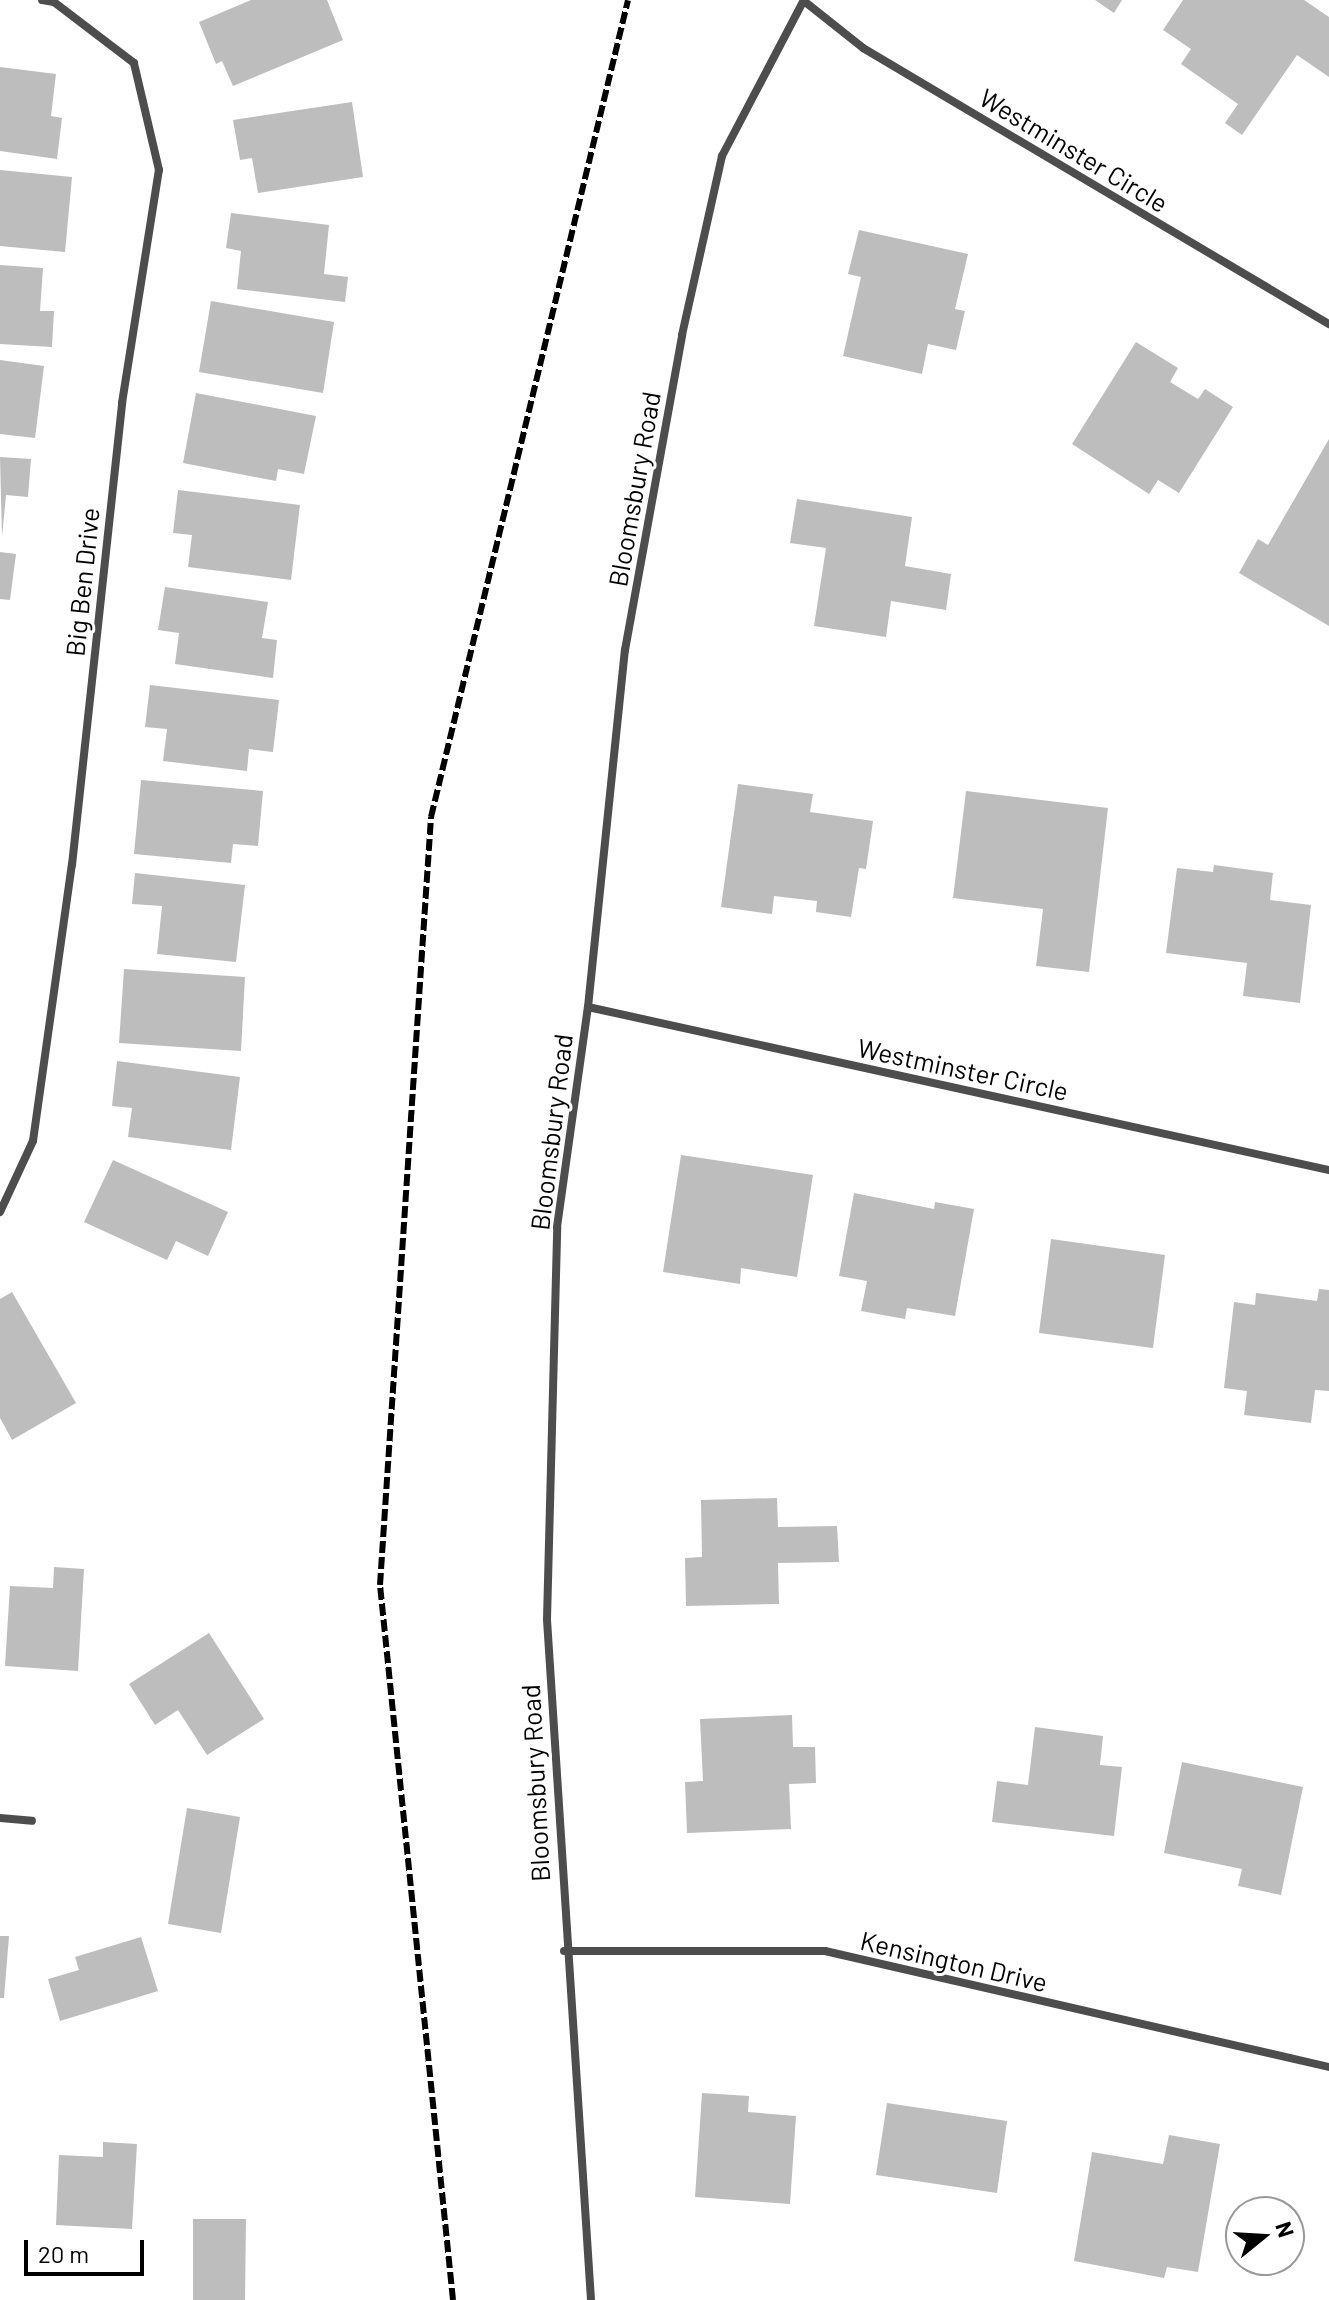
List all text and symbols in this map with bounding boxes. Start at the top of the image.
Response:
street label: Westminster Circle [974,81,1174,219]
street label: Bloomsbury Road [601,389,667,589]
street label: Big Ben Drive [59,506,105,658]
street label: Westminster Circle [855,1031,1071,1107]
street label: Bloomsbury Road [523,1032,579,1232]
street label: Bloomsbury Road [514,1684,556,1882]
street label: Kensington Drive [858,1924,1050,1998]
north arrow [1225,2196,1305,2276]
text: N [1271,2218,1301,2240]
scale bar [28,2224,148,2274]
text: 20 m [38,2239,89,2268]

